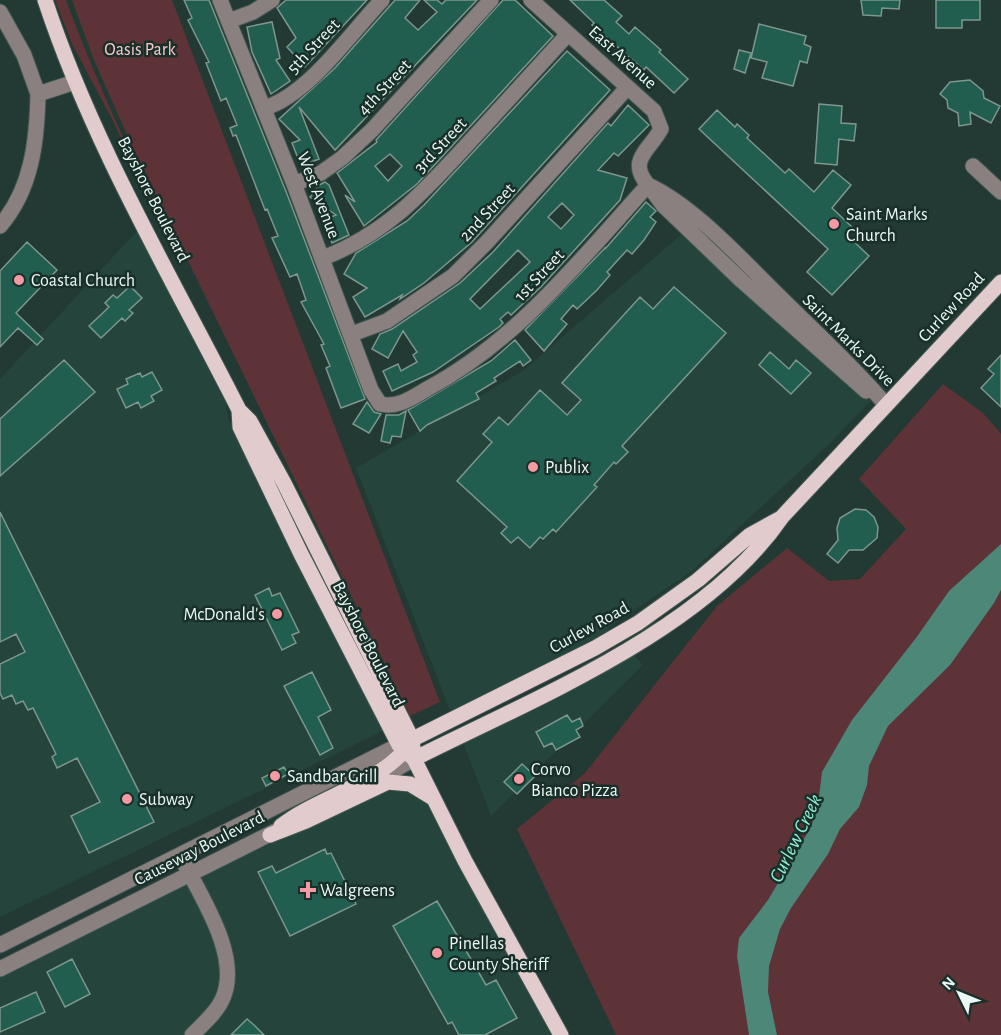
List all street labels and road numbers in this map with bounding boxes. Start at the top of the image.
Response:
street label: 5th Street [284,16,344,78]
street label: East Avenue [585,23,660,93]
street label: 4th Street [355,56,415,119]
street label: 3rd Street [411,115,471,177]
street label: Bayshore Boulevard [114,134,192,265]
street label: West Avenue [293,149,343,241]
street label: 2nd Street [457,180,519,245]
street label: 1st Street [511,246,568,305]
street label: Curlew Road [915,270,988,346]
street label: Saint Marks Drive [799,291,898,390]
street label: Bayshore Boulevard [329,579,407,710]
street label: Curlew Road [547,599,632,657]
street label: Causeway Boulevard [132,808,267,889]

